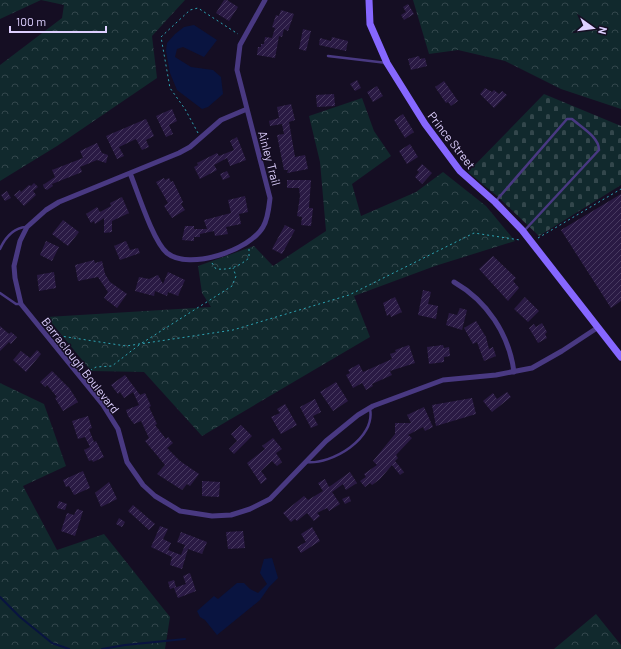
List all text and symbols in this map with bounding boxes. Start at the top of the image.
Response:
scale bar [10,8,106,34]
north arrow [573,8,613,48]
text: 100 m [16,14,46,28]
text: N [596,25,610,36]
street label: Prince Street [425,109,479,171]
street label: Ainley Trail [256,129,284,187]
street label: Barraclough Boulevard [39,314,123,416]

